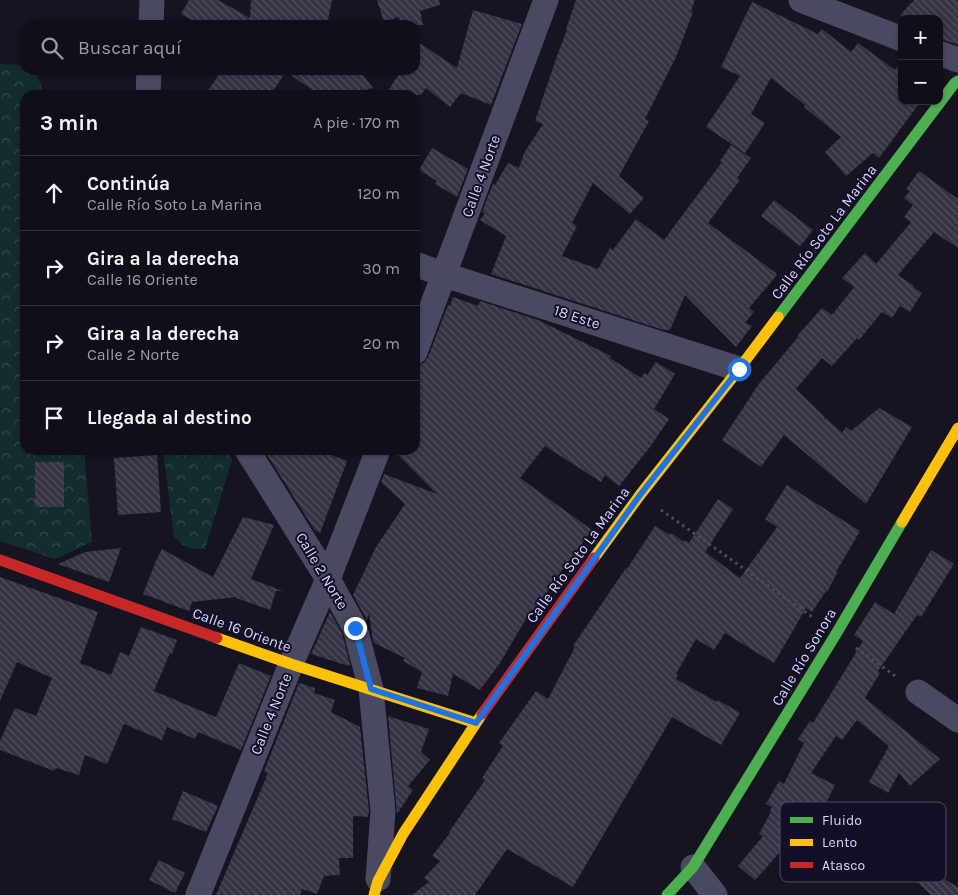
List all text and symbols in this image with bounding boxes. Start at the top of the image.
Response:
map controls [898,15,943,105]
button: + [898,15,943,60]
search box [20,20,420,75]
icon: search [38,34,66,62]
text: Buscar aquí [78,37,182,59]
button: − [898,60,943,105]
text: 3 min [40,111,98,135]
text: A pie · 170 m [313,113,400,132]
street label: Calle 4 Norte [458,132,504,220]
street label: Calle Río Soto La Marina [767,161,881,303]
text: Continúa [87,173,170,195]
icon: ahead [40,179,68,207]
text: 120 m [357,184,400,203]
text: Calle Río Soto La Marina [87,195,262,214]
text: Gira a la derecha [87,248,239,270]
icon: right [40,254,68,282]
text: 30 m [362,259,400,278]
text: Calle 16 Oriente [87,270,198,289]
street label: 18 Este [552,301,602,333]
text: Gira a la derecha [87,323,239,345]
icon: right [40,329,68,357]
text: 20 m [362,334,400,353]
text: Calle 2 Norte [87,345,179,364]
route start [728,358,751,381]
icon: arrive [40,404,68,432]
text: Llegada al destino [87,407,252,429]
street label: Calle Río Soto La Marina [522,483,634,627]
street label: Calle 2 Norte [292,529,352,613]
street label: Calle 16 Oriente [190,604,294,656]
street label: Calle Río Sonora [768,605,840,709]
route end [344,617,367,640]
street label: Calle 4 Norte [246,671,296,757]
legend [780,802,946,882]
text: Fluido [822,812,862,829]
text: Lento [822,834,857,851]
text: Atasco [822,857,865,874]

